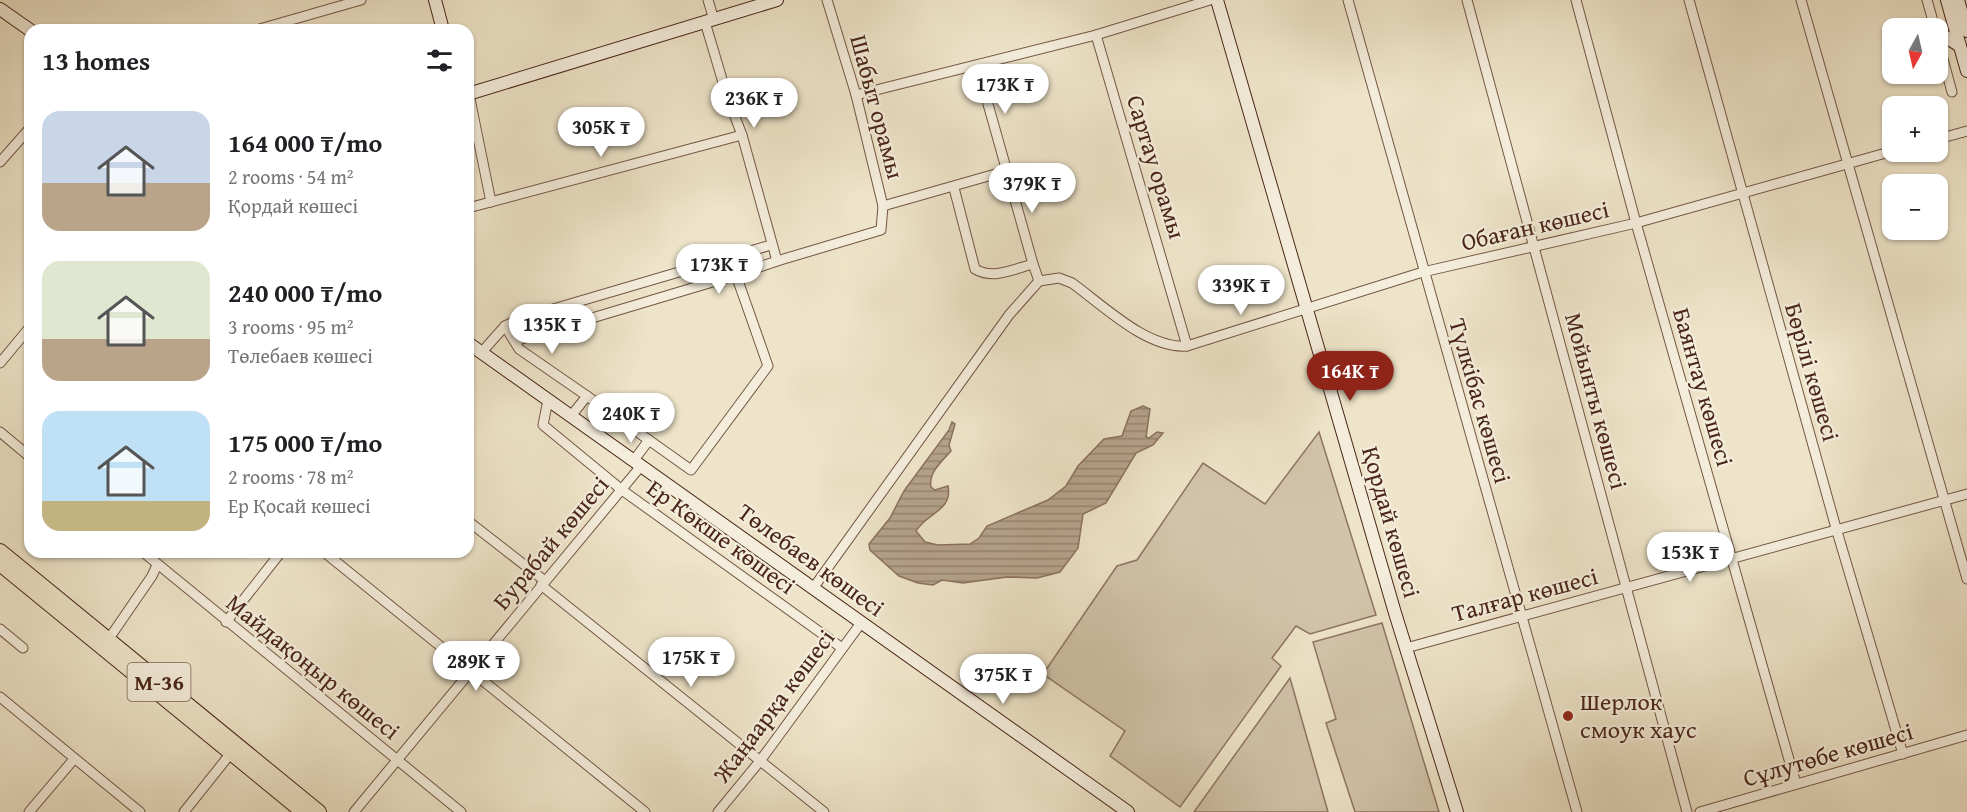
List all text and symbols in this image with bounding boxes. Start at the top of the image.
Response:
north arrow [1882,18,1948,84]
map controls [1882,18,1948,240]
street label: Шабыт орамы [841,31,914,183]
text: 13 homes [42,41,150,80]
icon: filters [423,44,456,77]
pin: 173K ₸ [956,64,1054,115]
text: 173K ₸ [976,69,1034,98]
pin: 236K ₸ [705,78,803,129]
text: 236K ₸ [725,83,783,112]
street label: Сартау орамы [1118,91,1195,243]
button: + [1882,96,1948,162]
pin: 305K ₸ [552,107,650,158]
text: 305K ₸ [572,112,630,141]
text: 164 000 ₸/mo [228,123,382,162]
icon: home [90,135,162,207]
text: 2 rooms · 54 m² [228,162,354,191]
pin: 379K ₸ [983,163,1081,214]
text: 379K ₸ [1003,168,1061,197]
button: − [1882,174,1948,240]
text: Қордай көшесі [228,191,358,220]
street label: Обаған көшесі [1458,191,1612,260]
pin: 173K ₸ [670,244,768,295]
text: 173K ₸ [690,249,748,278]
pin: 339K ₸ [1192,265,1290,316]
text: 339K ₸ [1212,270,1270,299]
text: 240 000 ₸/mo [228,273,382,312]
icon: home [90,285,162,357]
street label: Бөрілі көшесі [1776,299,1849,445]
pin: 135K ₸ [503,304,601,355]
street label: Баянтау көшесі [1664,304,1743,470]
text: 135K ₸ [523,309,581,338]
street label: Мойынты көшесі [1556,309,1637,493]
text: 3 rooms · 95 m² [228,312,354,341]
street label: Түлкібас көшесі [1440,314,1521,488]
text: Төлебаев көшесі [228,341,373,370]
pin: 164K ₸ [1301,351,1399,402]
text: 164K ₸ [1321,356,1379,385]
pin: 240K ₸ [582,393,680,444]
text: 240K ₸ [602,398,660,427]
text: 175 000 ₸/mo [228,423,382,462]
icon: home [90,435,162,507]
street label: Қордай көшесі [1353,442,1430,602]
text: 2 rooms · 78 m² [228,462,354,491]
street label: Бурабай көшесі [484,468,617,617]
street label: Ер Көкше көшесі [640,471,803,603]
text: Ер Қосай көшесі [228,491,371,520]
street label: Төлебаев көшесі [731,494,892,625]
pin: 153K ₸ [1641,532,1739,583]
text: 153K ₸ [1661,537,1719,566]
street label: Талғар көшесі [1448,558,1602,631]
street label: Майдақоңыр көшесі [219,585,408,748]
street label: Жаңаарқа көшесі [704,622,843,790]
pin: 175K ₸ [642,637,740,688]
pin: 289K ₸ [427,641,525,692]
text: 175K ₸ [662,642,720,671]
text: 289K ₸ [447,646,505,675]
pin: 375K ₸ [954,654,1052,705]
text: 375K ₸ [974,659,1032,688]
road number: M-36 [128,663,190,701]
place label: Шерлок смоук хаус [1580,684,1697,747]
marker: Шерлок смоук хаус [1561,709,1575,723]
street label: Сұлутөбе көшесі [1739,713,1917,796]

